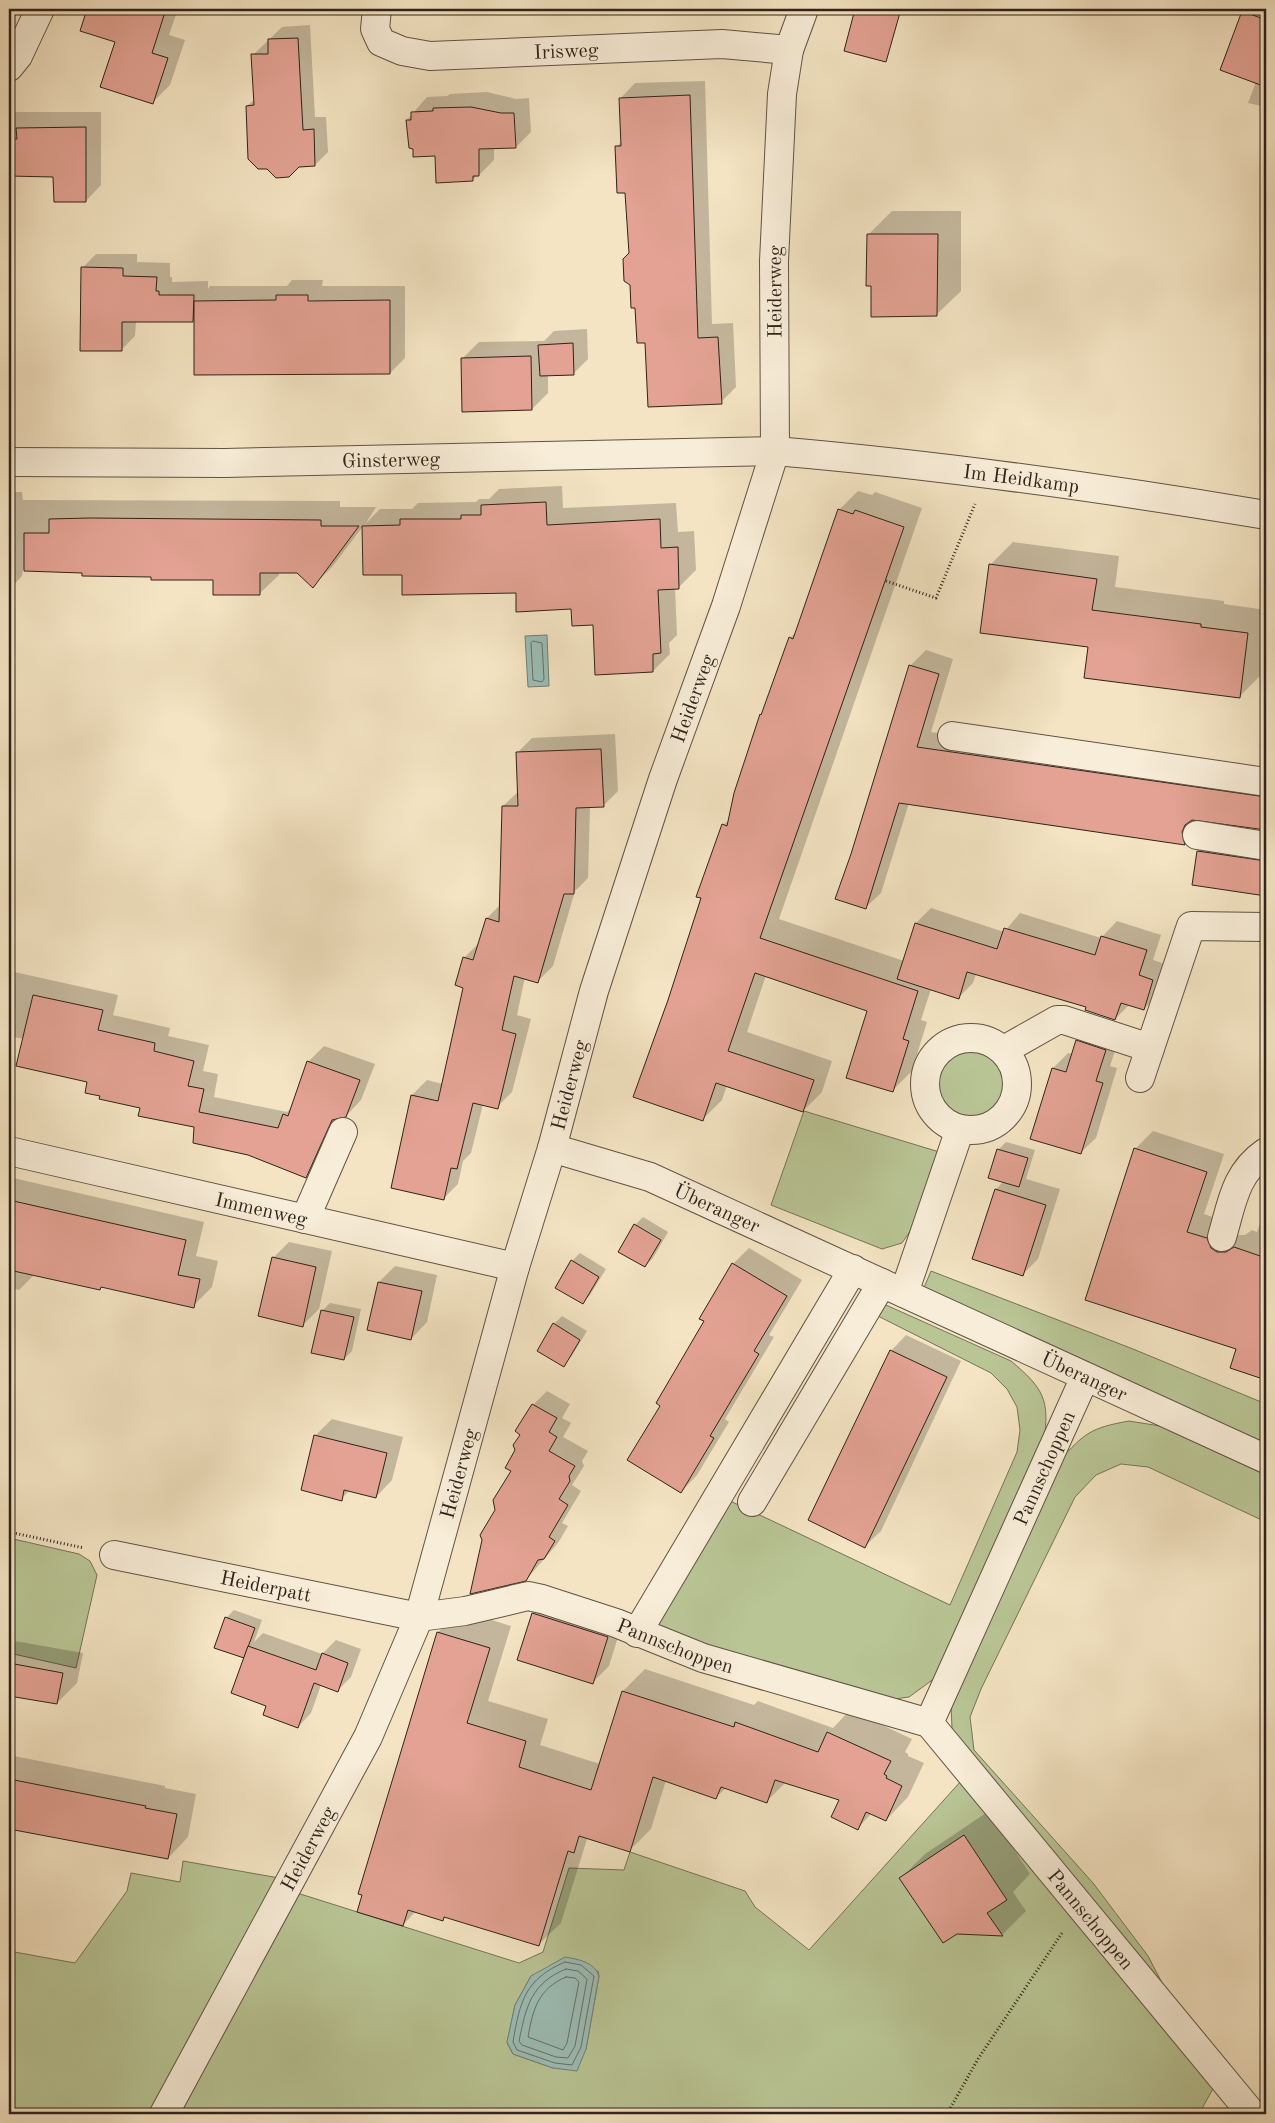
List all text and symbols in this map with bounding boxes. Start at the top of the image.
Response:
street label: Irisweg [533,41,599,64]
street label: Heiderweg [766,245,787,338]
street label: Ginsterweg [342,450,441,472]
street label: Im Heidkamp [962,463,1080,498]
street label: Heiderweg [669,652,720,746]
street label: Heiderweg [549,1038,593,1133]
street label: Überanger [670,1179,762,1238]
street label: Immenweg [213,1191,309,1231]
street label: Überanger [1038,1347,1130,1406]
street label: Pannschoppen [1012,1408,1080,1529]
street label: Heiderweg [438,1426,482,1521]
street label: Heiderpatt [218,1569,313,1607]
street label: Pannschoppen [613,1616,736,1678]
street label: Heiderweg [279,1804,340,1895]
street label: Pannschoppen [1043,1867,1137,1974]

